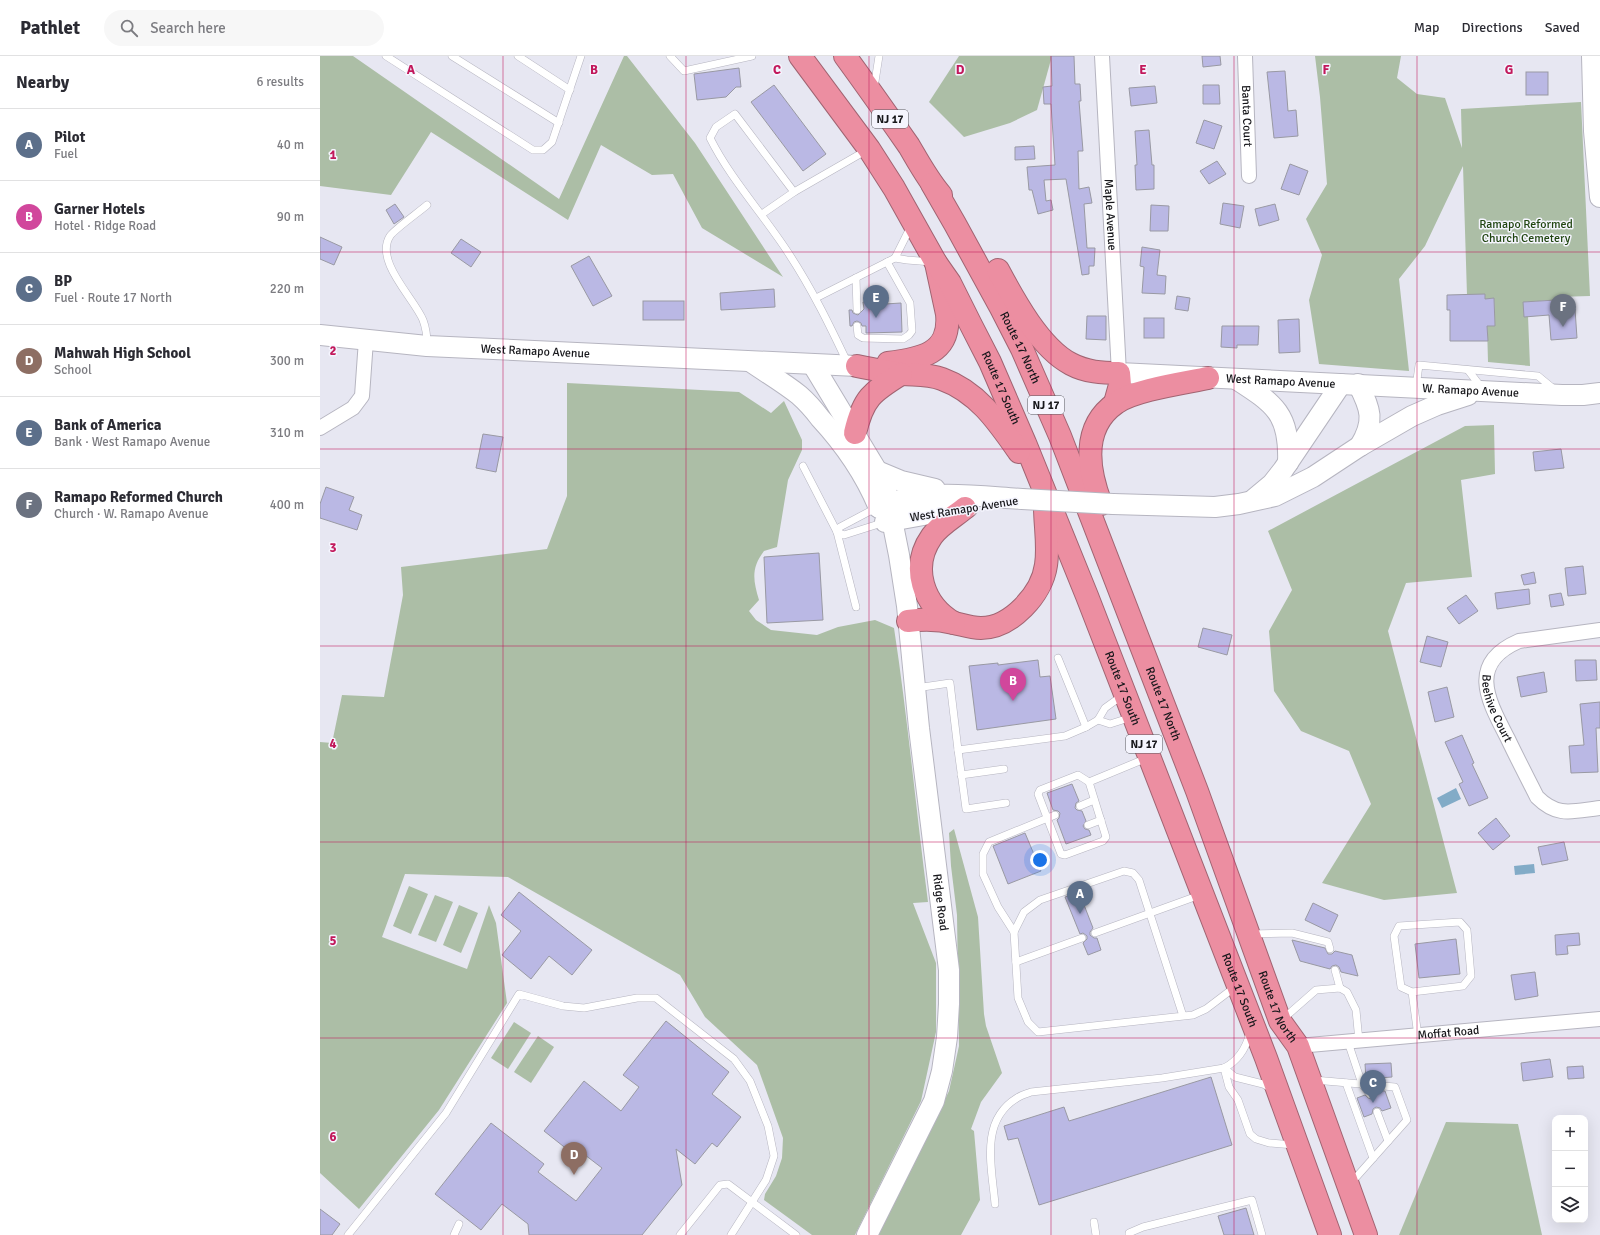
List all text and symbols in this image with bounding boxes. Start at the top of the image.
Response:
search box [104,10,384,46]
text: Pathlet [20,16,80,40]
icon: search [118,17,140,39]
text: Search here [150,19,226,37]
text: Map [1414,19,1440,36]
text: Directions [1462,19,1523,36]
text: Saved [1545,19,1580,36]
text: A [407,62,416,78]
text: B [590,62,598,78]
text: C [773,62,781,78]
text: D [956,62,965,78]
text: E [1139,62,1147,78]
text: F [1323,62,1330,78]
text: G [1505,62,1513,78]
text: Nearby [16,72,69,93]
text: 6 results [256,74,304,90]
street label: Banta Court [1238,85,1255,147]
road number: NJ 17 [872,110,908,128]
text: Pilot [54,128,85,146]
text: A [25,137,33,153]
text: 40 m [277,137,304,153]
text: Fuel [54,146,78,162]
text: 1 [329,147,337,163]
street label: Maple Avenue [1101,179,1119,251]
text: Garner Hotels [54,200,145,218]
text: B [25,209,33,225]
text: 90 m [277,209,304,225]
park label: Ramapo Reformed Church Cemetery [1479,217,1573,246]
text: Hotel · Ridge Road [54,218,156,234]
text: BP [54,272,72,290]
text: C [25,281,33,297]
text: 220 m [270,281,304,297]
pin: E [863,285,889,318]
text: Fuel · Route 17 North [54,290,172,306]
pin: F [1550,294,1576,327]
street label: Route 17 North [996,309,1043,386]
street label: West Ramapo Avenue [480,341,590,362]
text: 2 [329,343,337,359]
text: Mahwah High School [54,344,191,362]
street label: Route 17 South [978,349,1023,427]
text: D [25,353,33,369]
text: 300 m [270,353,304,369]
text: School [54,362,92,378]
street label: West Ramapo Avenue [1226,371,1336,392]
street label: W. Ramapo Avenue [1422,381,1519,401]
road number: NJ 17 [1028,396,1064,414]
text: Bank of America [54,416,161,434]
text: E [25,425,33,441]
text: 310 m [270,425,304,441]
text: Bank · West Ramapo Avenue [54,434,210,450]
text: Ramapo Reformed Church [54,488,223,506]
street label: West Ramapo Avenue [909,494,1019,525]
text: F [26,497,32,513]
text: 400 m [270,497,304,513]
text: Church · W. Ramapo Avenue [54,506,208,522]
text: 3 [329,540,337,556]
street label: Route 17 South [1101,649,1143,728]
street label: Route 17 North [1142,665,1184,743]
pin: B [1000,668,1026,701]
street label: Beehive Court [1478,674,1515,745]
road number: NJ 17 [1126,735,1162,753]
text: 4 [329,736,337,752]
your location [1030,850,1050,870]
street label: Ridge Road [929,873,951,932]
pin: A [1067,881,1093,914]
text: 5 [329,933,337,949]
street label: Route 17 South [1218,951,1260,1030]
street label: Route 17 North [1254,969,1300,1046]
street label: Moffat Road [1417,1023,1480,1043]
pin: C [1360,1070,1386,1103]
map controls [1552,1115,1588,1223]
button: + [1552,1115,1588,1151]
text: 6 [329,1129,337,1145]
pin: D [561,1142,587,1175]
button: − [1552,1151,1588,1187]
button: layers [1552,1187,1588,1223]

